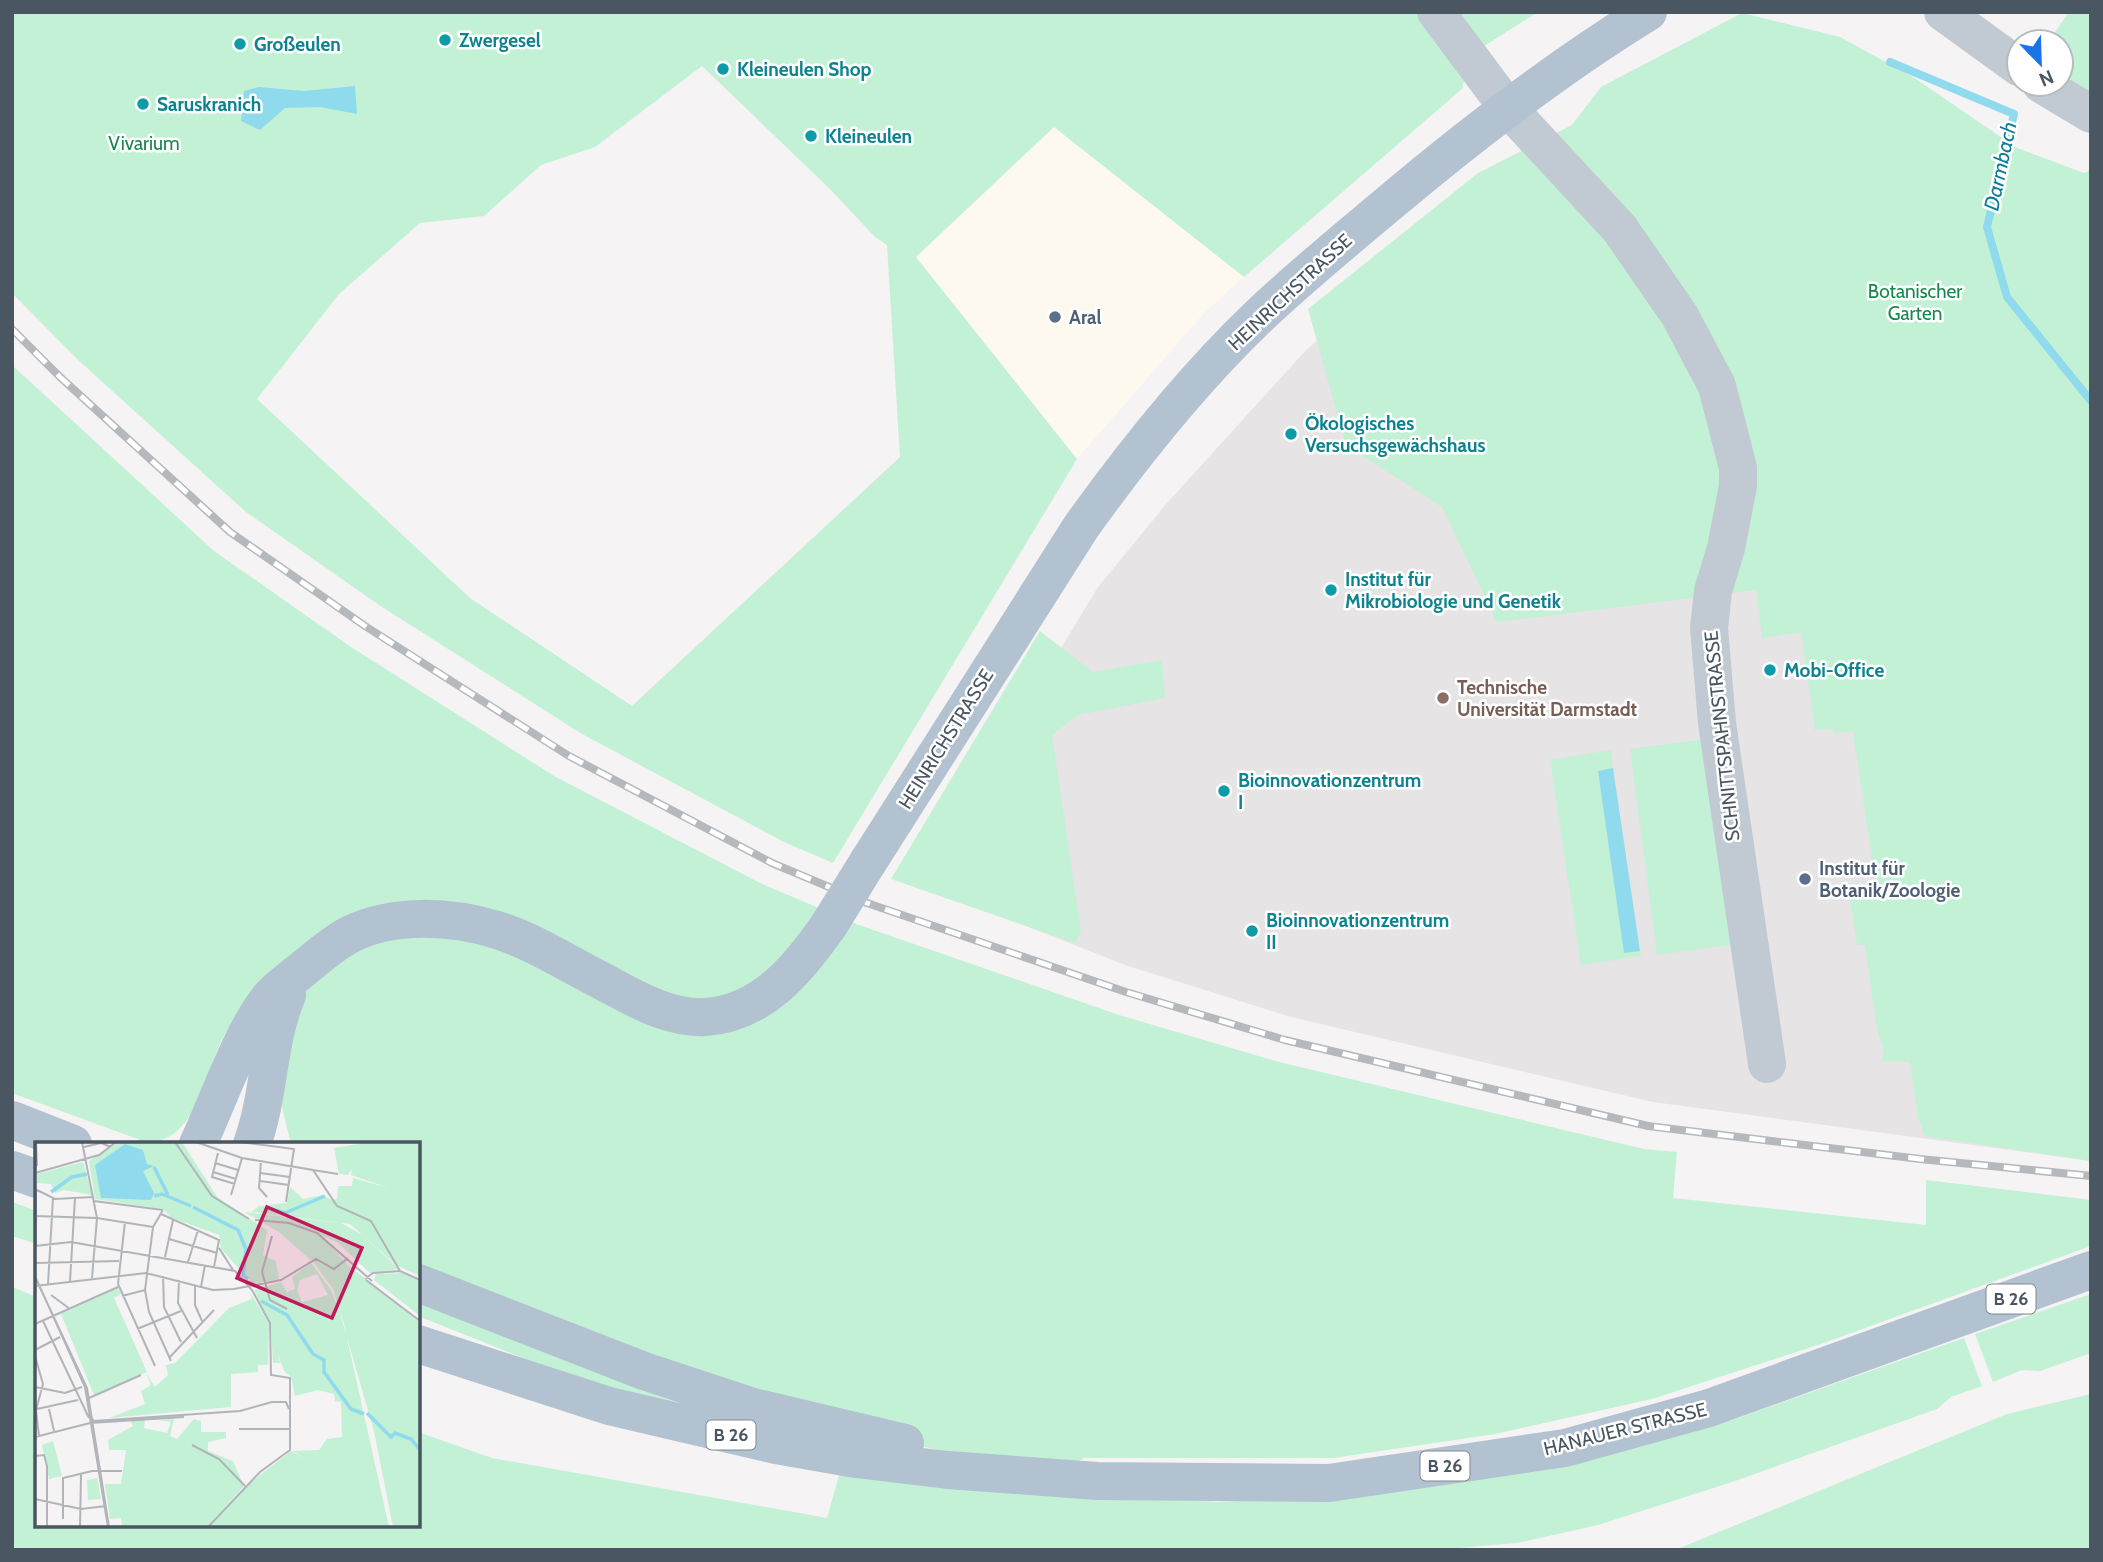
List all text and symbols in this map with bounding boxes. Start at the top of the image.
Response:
north arrow [2005,28,2075,98]
place label: Zwergesel [459,29,541,52]
marker: Zwergesel [437,32,453,48]
place label: Großeulen [254,33,341,56]
marker: Großeulen [232,36,248,52]
place label: Kleineulen Shop [737,58,872,81]
marker: Kleineulen Shop [715,61,731,77]
text: N [2036,65,2057,91]
place label: Saruskranich [157,93,261,116]
marker: Saruskranich [135,96,151,112]
water label: Darmbach [1978,119,2022,213]
place label: Kleineulen [825,125,912,148]
marker: Kleineulen [803,128,819,144]
park label: Vivarium [108,132,180,155]
street label: HEINRICHSTRASSE [1223,229,1357,355]
park label: Botanischer Garten [1868,280,1962,325]
place label: Aral [1069,306,1102,329]
marker: Aral [1047,309,1063,325]
place label: Ökologisches Versuchsgewächshaus [1305,412,1485,457]
marker: Ökologisches Versuchsgewächshaus [1283,426,1299,442]
place label: Institut für Mikrobiologie und Genetik [1345,568,1562,613]
marker: Institut für Mikrobiologie und Genetik [1323,582,1339,598]
street label: SCHNITTSPAHNSTRASSE [1700,630,1744,842]
place label: Mobi-Office [1784,659,1884,682]
marker: Mobi-Office [1762,662,1778,678]
street label: HEINRICHSTRASSE [894,665,998,813]
place label: Technische Universität Darmstadt [1457,676,1638,721]
marker: Technische Universität Darmstadt [1435,690,1451,706]
place label: Bioinnovationzentrum I [1238,769,1421,814]
marker: Bioinnovationzentrum I [1216,783,1232,799]
place label: Institut für Botanik/Zoologie [1819,857,1961,902]
marker: Institut für Botanik/Zoologie [1797,871,1813,887]
place label: Bioinnovationzentrum II [1266,909,1449,954]
marker: Bioinnovationzentrum II [1244,923,1260,939]
inset map [35,1142,420,1527]
road number: B 26 [1986,1284,2036,1314]
street label: HANAUER STRASSE [1541,1398,1709,1460]
road number: B 26 [706,1420,756,1450]
road number: B 26 [1420,1451,1470,1480]

